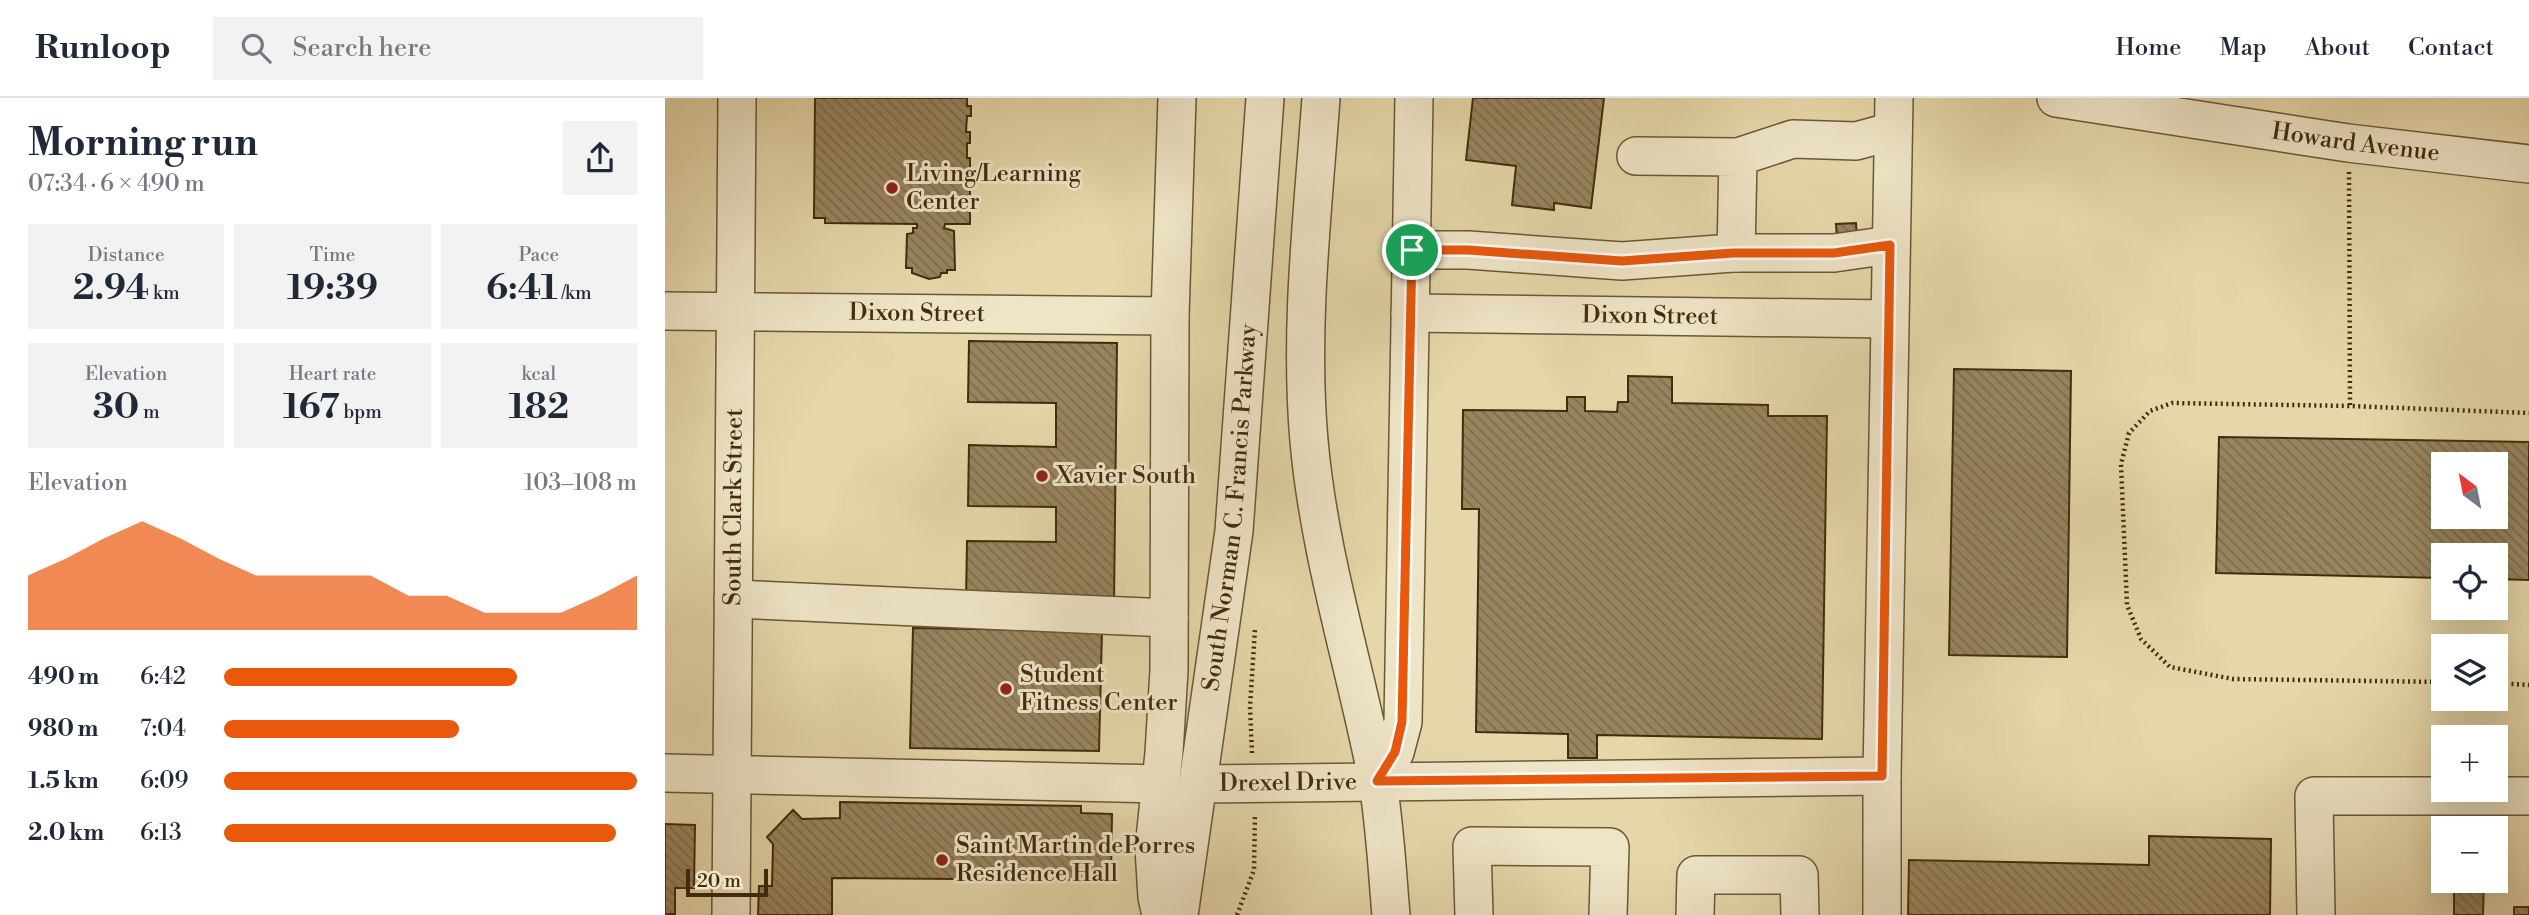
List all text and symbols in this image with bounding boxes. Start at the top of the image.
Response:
search box [213,17,703,80]
text: Runloop [35,28,171,69]
icon: search [237,29,275,67]
text: Search here [293,32,431,64]
text: Home [2116,33,2181,63]
text: Map [2219,33,2267,63]
text: About [2305,33,2370,63]
text: Contact [2408,33,2494,63]
street label: Howard Avenue [2270,116,2441,169]
text: Morning run [28,120,258,167]
button: share [563,121,637,195]
place label: Living/Learning Center [906,159,1081,217]
text: 07:34 · 6 × 490 m [28,170,205,198]
marker: Living/Learning Center [884,180,900,196]
pin [1382,220,1442,280]
icon: arrive [1393,231,1431,269]
text: Distance [88,243,165,267]
text: Time [310,243,355,267]
text: Pace [518,243,559,267]
text: 2.94 [73,267,149,310]
text: 19:39 [287,267,378,310]
text: 6:41 [486,267,558,310]
text: km [149,281,180,305]
text: /km [558,281,592,305]
street label: Dixon Street [849,298,986,329]
street label: Dixon Street [1582,300,1719,332]
street label: South Norman C. Francis Parkway [1196,322,1264,693]
text: Elevation [85,362,167,386]
text: Heart rate [289,362,376,386]
text: kcal [522,362,556,386]
text: 30 [93,386,139,429]
text: 167 [283,386,340,429]
text: 182 [509,386,569,429]
text: m [139,400,160,424]
text: bpm [340,400,382,424]
street label: South Clark Street [718,408,750,606]
north arrow [2431,452,2508,528]
map controls [2431,452,2508,893]
place label: Xavier South [1055,461,1196,491]
marker: Xavier South [1034,468,1050,484]
text: Elevation [28,469,128,497]
text: 103–108 m [524,469,637,497]
button: locate [2431,543,2508,620]
button: layers [2431,634,2508,711]
place label: Student Fitness Center [1020,660,1178,718]
text: 490 m [28,663,99,691]
text: 6:42 [140,663,186,691]
marker: Student Fitness Center [998,681,1014,697]
text: 980 m [28,715,98,743]
text: 7:04 [140,715,186,743]
button: + [2431,725,2508,802]
text: 1.5 km [28,767,99,795]
text: 6:09 [140,767,188,795]
street label: Drexel Drive [1219,767,1357,799]
button: − [2431,816,2508,893]
text: 2.0 km [28,819,104,847]
text: 6:13 [140,819,182,847]
place label: Saint Martin dePorres Residence Hall [956,831,1195,889]
marker: Saint Martin dePorres Residence Hall [934,852,950,868]
scale bar [686,866,768,898]
text: 20 m [697,869,741,893]

